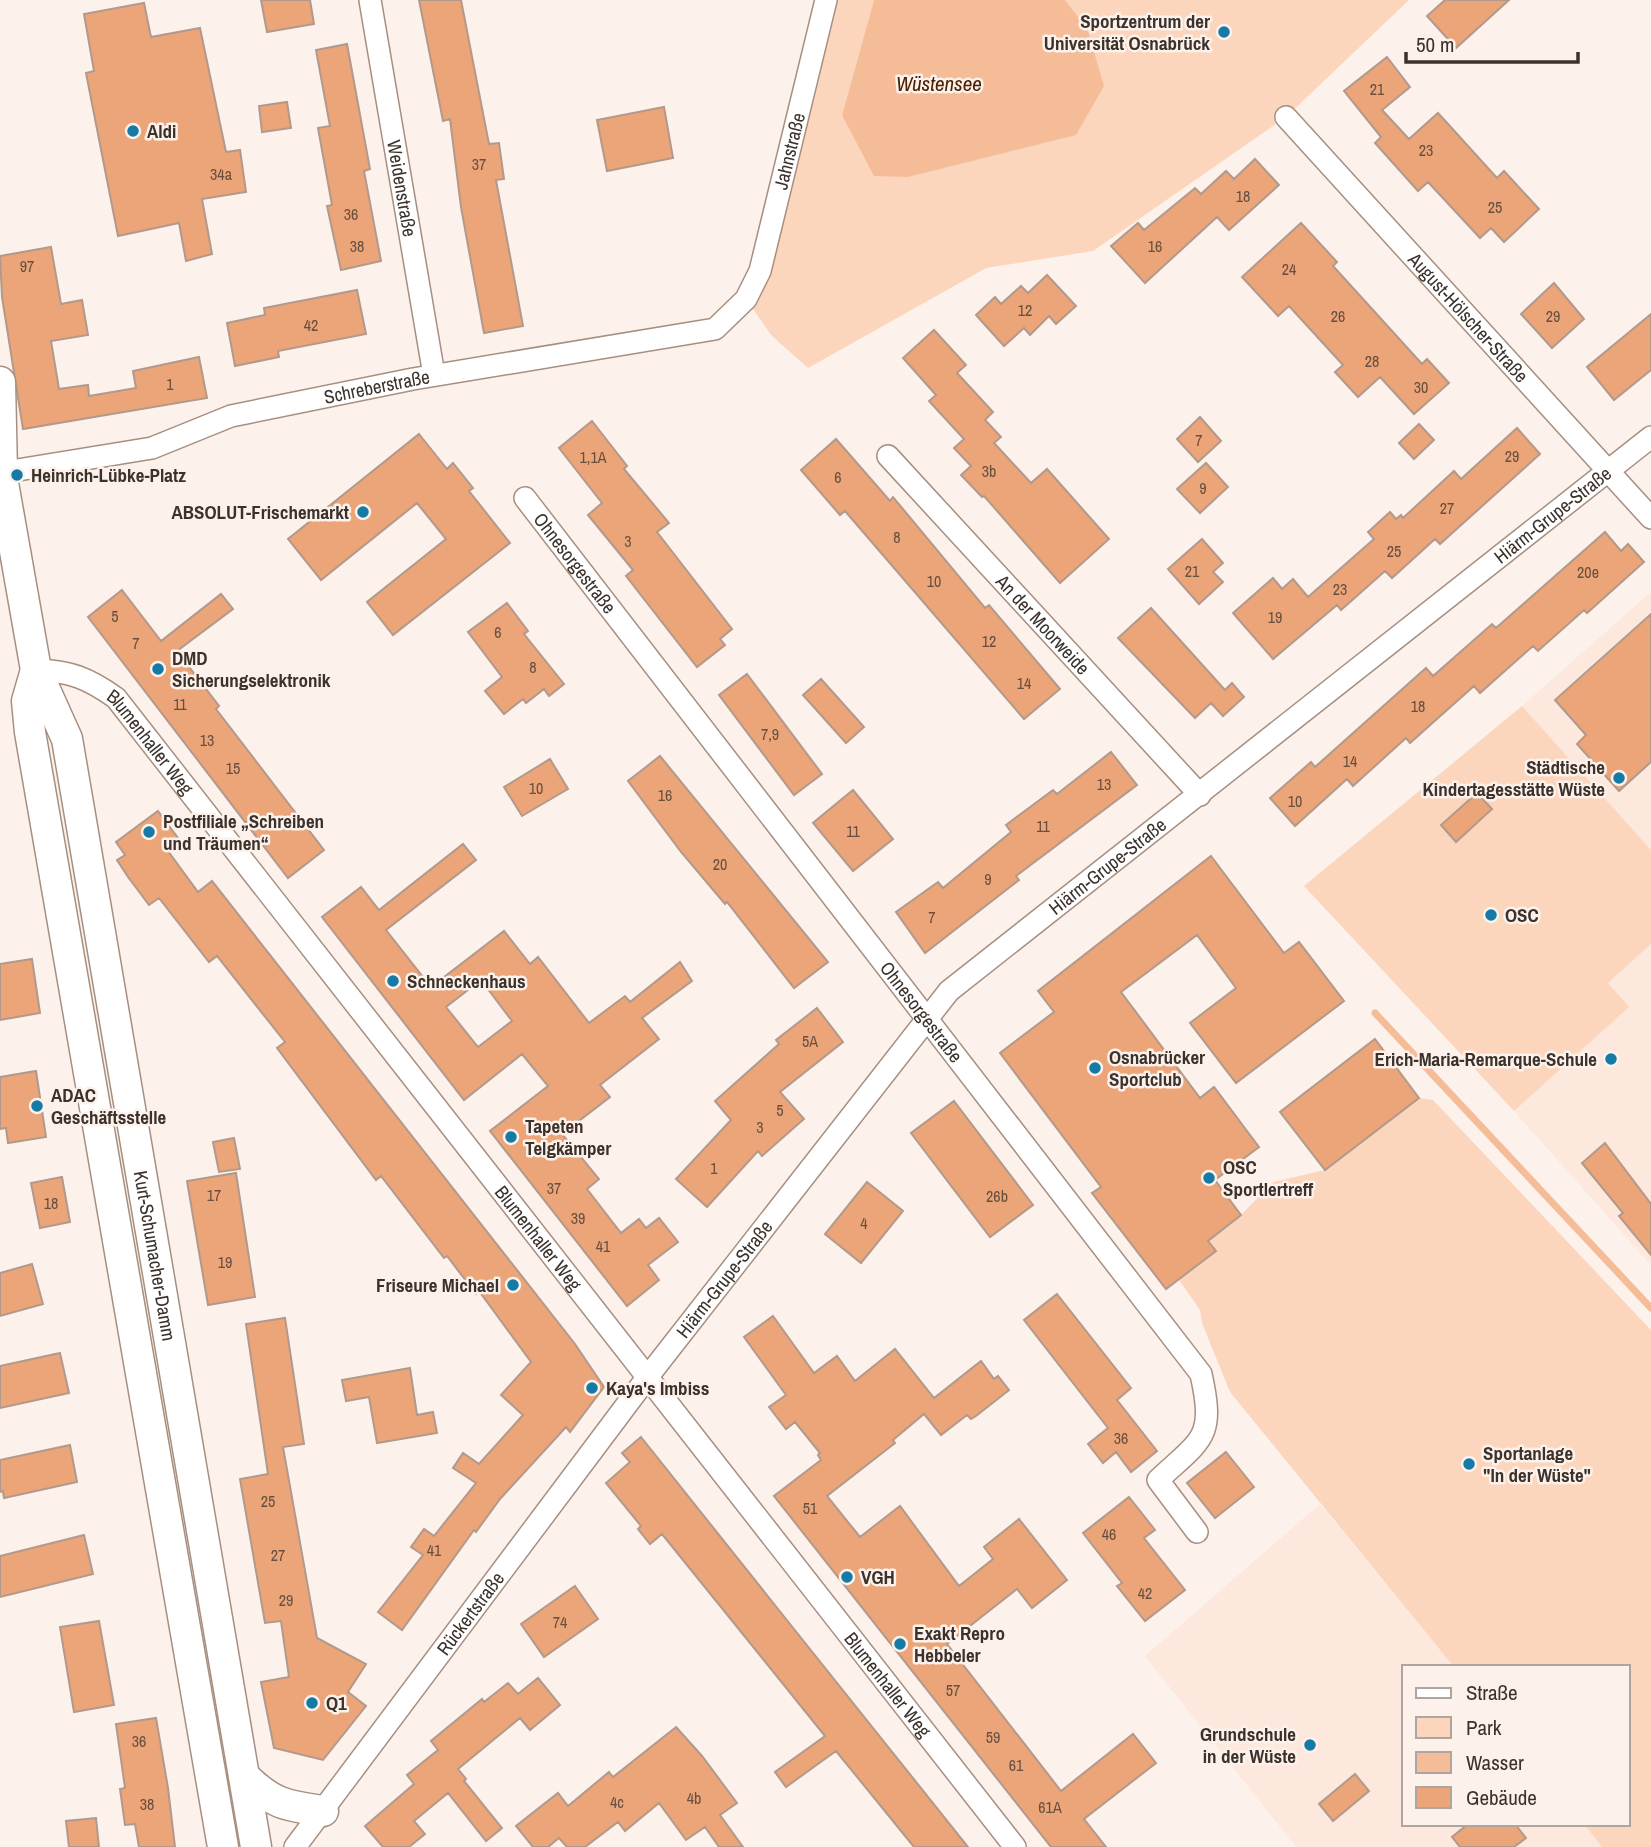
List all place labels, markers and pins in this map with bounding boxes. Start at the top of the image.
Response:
place label: Sportzentrum der Universität Osnabrück [1044,8,1210,56]
marker: Sportzentrum der Universität Osnabrück [1216,24,1232,40]
place label: Aldi [147,118,176,144]
marker: Aldi [125,123,141,139]
place label: Heinrich-Lübke-Platz [31,462,186,488]
marker: Heinrich-Lübke-Platz [9,467,25,483]
place label: ABSOLUT-Frischemarkt [172,499,349,525]
marker: ABSOLUT-Frischemarkt [355,504,371,520]
place label: DMD Sicherungselektronik [172,645,331,693]
marker: DMD Sicherungselektronik [150,661,166,677]
place label: Städtische Kindertagesstätte Wüste [1423,754,1605,802]
marker: Städtische Kindertagesstätte Wüste [1611,770,1627,786]
place label: Postfiliale „Schreiben und Träumen“ [163,808,324,856]
marker: Postfiliale „Schreiben und Träumen“ [141,824,157,840]
place label: OSC [1505,902,1539,928]
marker: OSC [1483,907,1499,923]
place label: Schneckenhaus [407,968,526,994]
marker: Schneckenhaus [385,973,401,989]
place label: Osnabrücker Sportclub [1109,1044,1205,1092]
place label: Erich-Maria-Remarque-Schule [1374,1046,1597,1072]
marker: Erich-Maria-Remarque-Schule [1603,1051,1619,1067]
marker: Osnabrücker Sportclub [1087,1060,1103,1076]
place label: ADAC Geschäftsstelle [51,1082,167,1130]
marker: ADAC Geschäftsstelle [29,1098,45,1114]
place label: Tapeten Telgkämper [525,1113,611,1161]
marker: Tapeten Telgkämper [503,1129,519,1145]
place label: OSC Sportlertreff [1223,1154,1314,1202]
marker: OSC Sportlertreff [1201,1170,1217,1186]
place label: Friseure Michael [376,1272,499,1298]
marker: Friseure Michael [505,1277,521,1293]
place label: Kaya's Imbiss [606,1375,709,1401]
marker: Kaya's Imbiss [584,1380,600,1396]
place label: Sportanlage "In der Wüste" [1483,1440,1591,1488]
marker: Sportanlage "In der Wüste" [1461,1456,1477,1472]
place label: VGH [861,1564,895,1590]
marker: VGH [839,1569,855,1585]
place label: Exakt Repro Hebbeler [914,1620,1005,1668]
marker: Exakt Repro Hebbeler [892,1636,908,1652]
place label: Q1 [326,1690,347,1716]
marker: Q1 [304,1695,320,1711]
place label: Grundschule in der Wüste [1200,1721,1296,1769]
marker: Grundschule in der Wüste [1302,1737,1318,1753]

